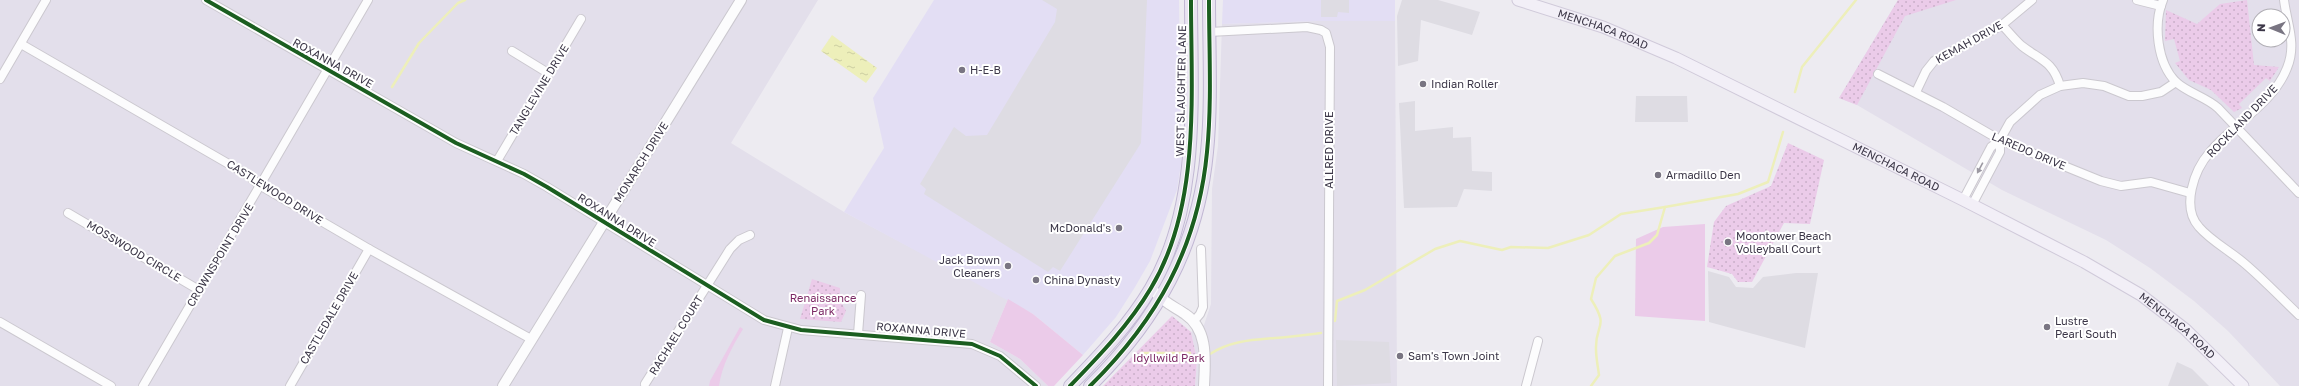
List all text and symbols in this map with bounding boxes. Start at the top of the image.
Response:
street label: MENCHACA ROAD [1556,6,1651,52]
north arrow [2251,8,2291,48]
street label: KEMAH DRIVE [1933,18,2005,65]
text: N [2254,24,2267,32]
street label: WEST SLAUGHTER LANE [1173,25,1188,157]
street label: ROXANNA DRIVE [291,35,376,90]
street label: TANGLEVINE DRIVE [506,42,571,138]
place label: H-E-B [970,63,1001,76]
marker: H-E-B [957,65,967,75]
place label: Indian Roller [1431,77,1499,90]
marker: Indian Roller [1418,79,1428,89]
street label: ROCKLAND DRIVE [2204,81,2280,160]
street label: ALLRED DRIVE [1322,111,1335,189]
street label: MONARCH DRIVE [611,119,671,204]
street label: LAREDO DRIVE [1990,129,2069,172]
street label: MENCHACA ROAD [1851,139,1942,194]
street label: CASTLEWOOD DRIVE [225,157,326,227]
one-way arrow [1976,163,1983,174]
place label: Armadillo Den [1666,168,1740,181]
marker: Armadillo Den [1653,170,1663,180]
street label: ROXANNA DRIVE [576,190,659,249]
street label: CROWNSPOINT DRIVE [184,200,256,309]
street label: MOSSWOOD CIRCLE [85,217,184,284]
place label: McDonald's [1050,221,1111,234]
marker: McDonald's [1114,223,1124,233]
place label: Moontower Beach Volleyball Court [1736,229,1831,255]
marker: Moontower Beach Volleyball Court [1723,237,1733,247]
place label: Jack Brown Cleaners [939,253,1000,279]
marker: Jack Brown Cleaners [1003,261,1013,271]
street label: CASTLEDALE DRIVE [297,269,360,366]
place label: China Dynasty [1044,273,1120,286]
marker: China Dynasty [1031,275,1041,285]
street label: MENCHACA ROAD [2137,289,2218,361]
park label: Renaissance Park [790,291,856,317]
street label: RACHAEL COURT [646,292,705,377]
place label: Lustre Pearl South [2055,314,2117,340]
street label: ROXANNA DRIVE [876,319,967,340]
marker: Lustre Pearl South [2042,322,2052,332]
place label: Sam's Town Joint [1408,349,1499,362]
park label: Idyllwild Park [1133,351,1205,364]
marker: Sam's Town Joint [1395,351,1405,361]

